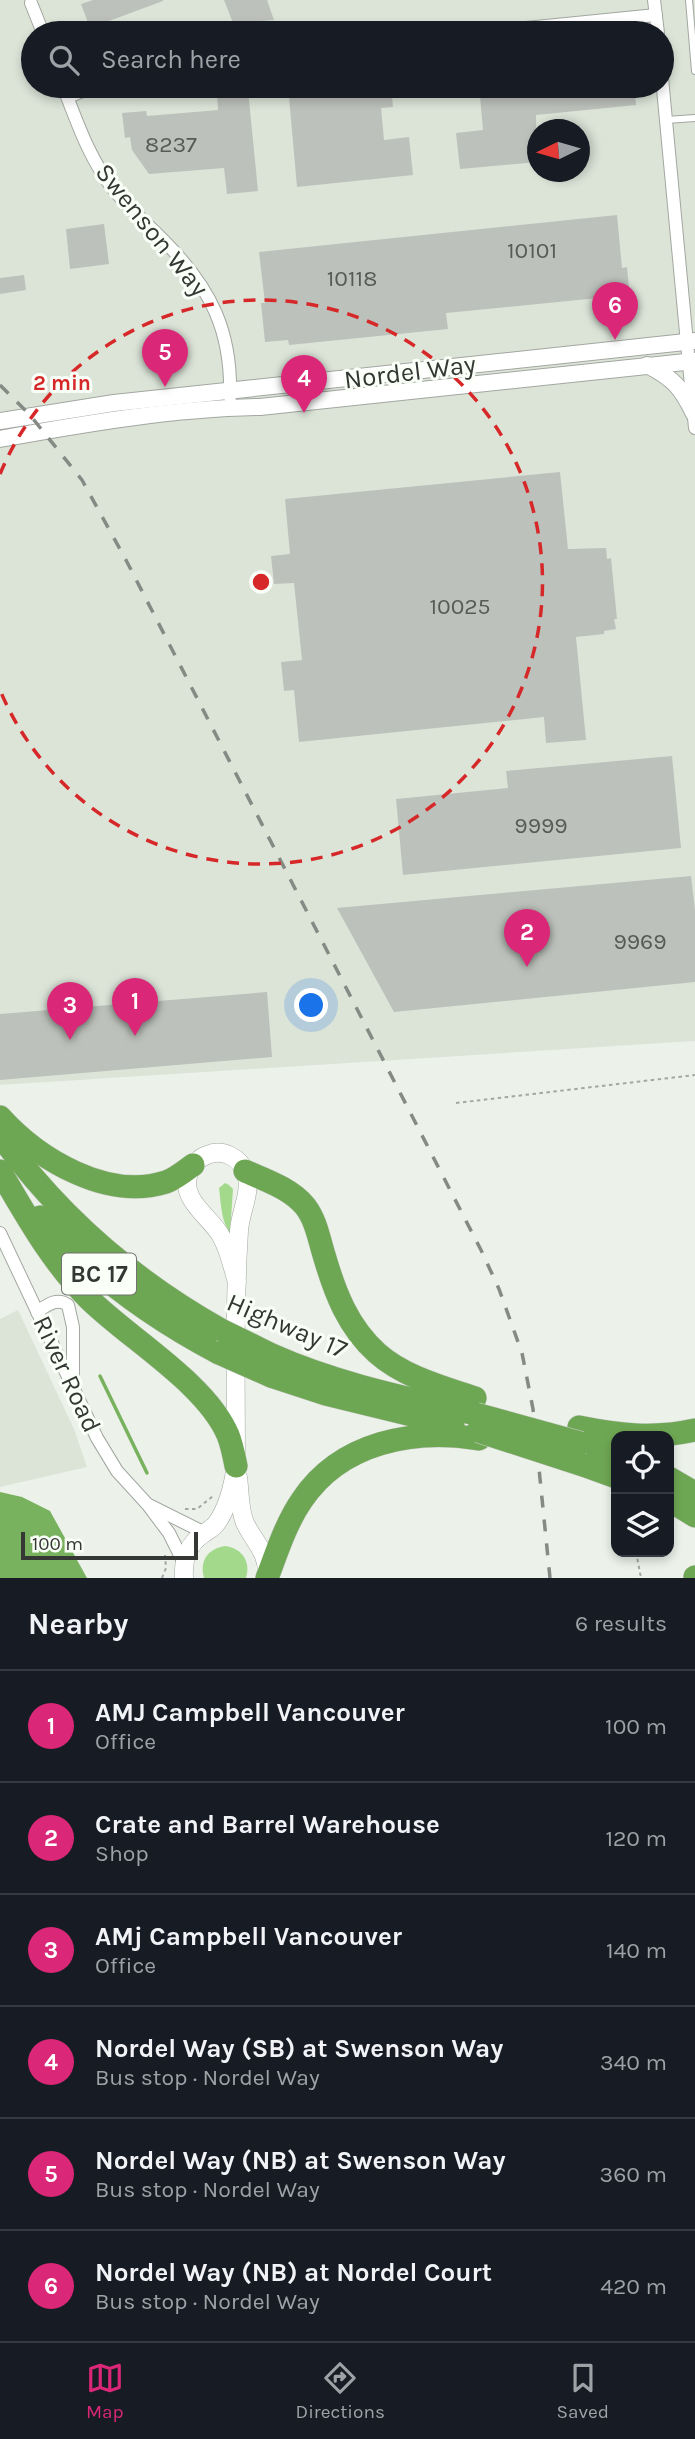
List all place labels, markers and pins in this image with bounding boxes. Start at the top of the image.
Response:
pin: 6 [592,282,638,340]
pin: 5 [142,329,188,387]
pin: 4 [281,355,327,413]
centre of rings [249,570,273,594]
pin: 2 [504,909,550,967]
pin: 1 [112,978,158,1036]
pin: 3 [47,982,93,1040]

